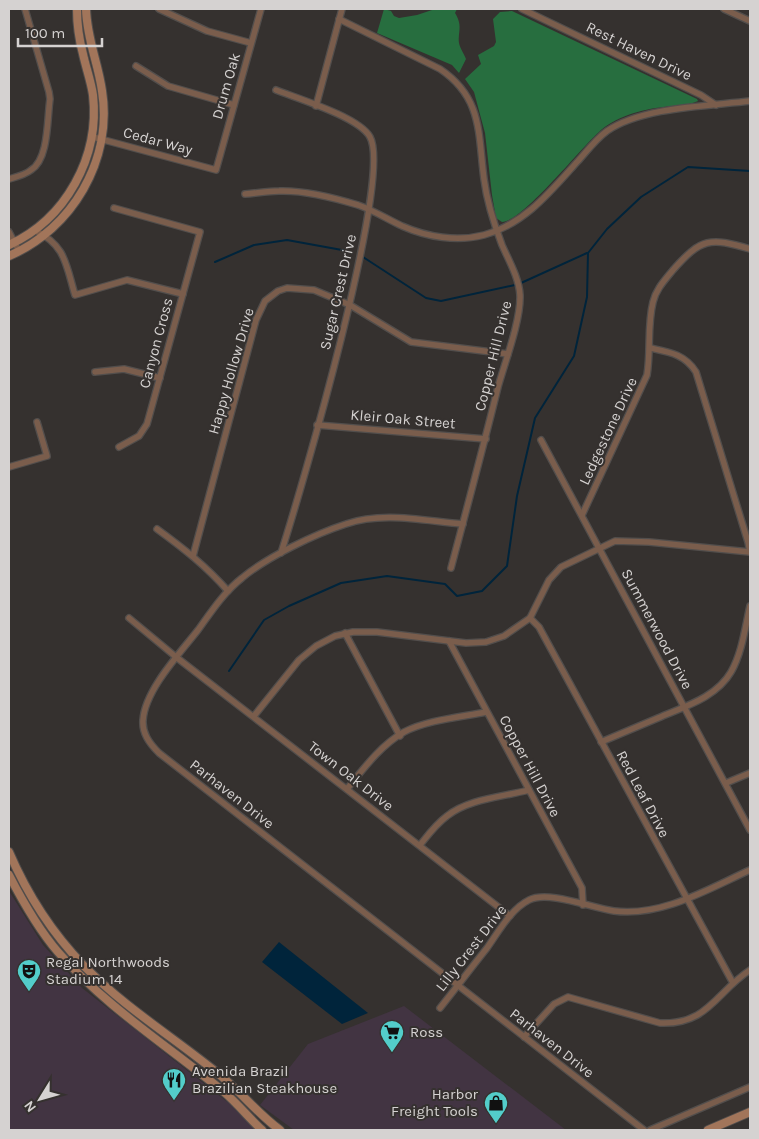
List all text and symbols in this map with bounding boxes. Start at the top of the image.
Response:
scale bar [18,15,101,47]
street label: Rest Haven Drive [583,18,695,84]
text: 100 m [25,24,65,42]
street label: Drum Oak [208,51,244,121]
street label: Cedar Way [121,123,195,159]
street label: Sugar Crest Drive [316,232,360,352]
street label: Canyon Cross [135,296,177,390]
street label: Copper Hill Drive [471,299,515,413]
street label: Happy Hollow Drive [204,306,258,436]
street label: Ledgestone Drive [575,374,641,488]
street label: Kleir Oak Street [350,405,457,433]
street label: Summerwood Drive [618,566,696,692]
street label: Copper Hill Drive [496,712,564,820]
street label: Town Oak Drive [305,737,397,815]
street label: Red Leaf Drive [613,747,673,841]
street label: Parhaven Drive [186,755,278,833]
street label: Lilly Crest Drive [432,901,510,995]
place label: Regal Northwoods Stadium 14 [46,953,170,988]
theatre icon: Regal Northwoods Stadium 14 [16,958,42,992]
street label: Parhaven Drive [506,1004,598,1082]
supermarket icon: Ross [379,1019,405,1053]
place label: Ross [410,1023,443,1041]
place label: Avenida Brazil Brazilian Steakhouse [192,1062,337,1097]
restaurant icon: Avenida Brazil Brazilian Steakhouse [161,1067,187,1101]
north arrow [15,1074,65,1124]
place label: Harbor Freight Tools [391,1085,479,1120]
shop icon: Harbor Freight Tools [483,1090,509,1124]
text: N [20,1097,40,1116]

